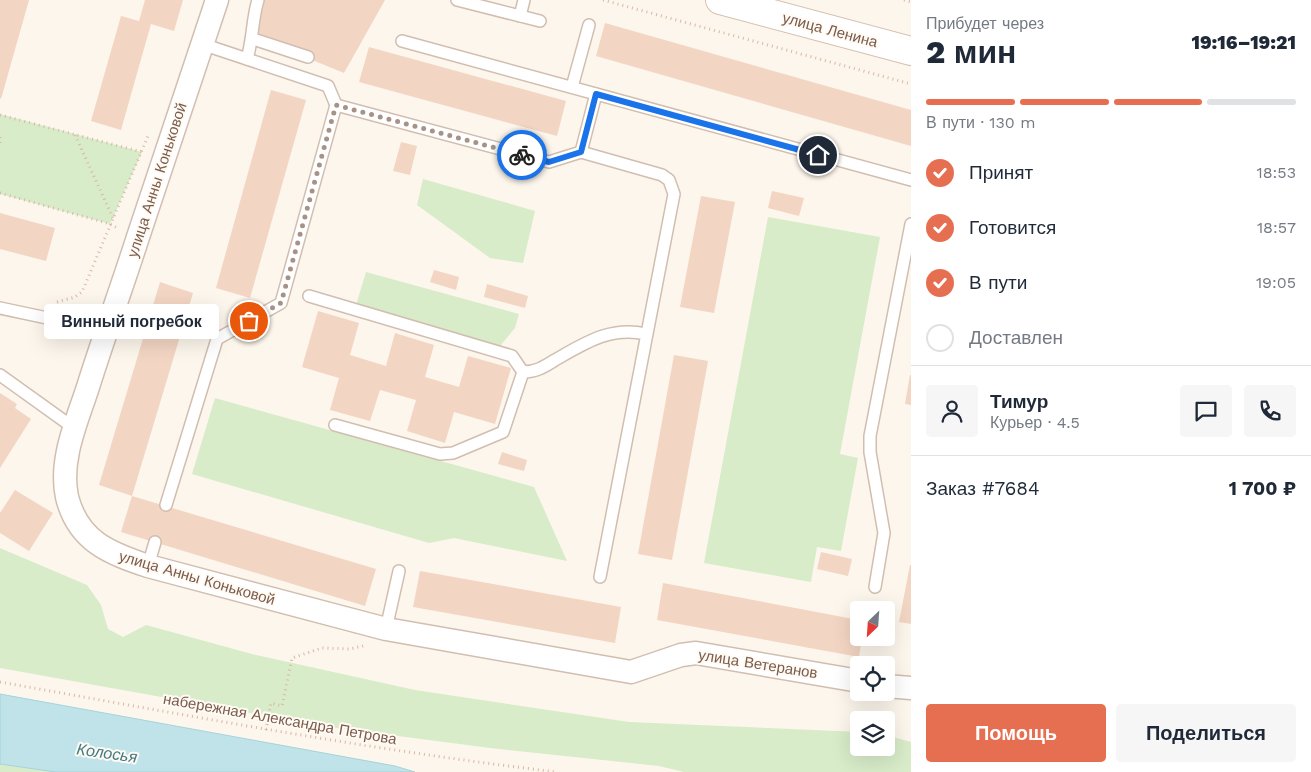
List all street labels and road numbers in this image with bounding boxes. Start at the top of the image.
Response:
street label: улица Ленина [780,9,880,52]
street label: улица Анны Коньковой [123,100,191,260]
street label: улица Анны Коньковой [117,547,277,609]
street label: улица Ветеранов [697,646,819,682]
street label: набережная Александра Петрова [162,690,399,749]

